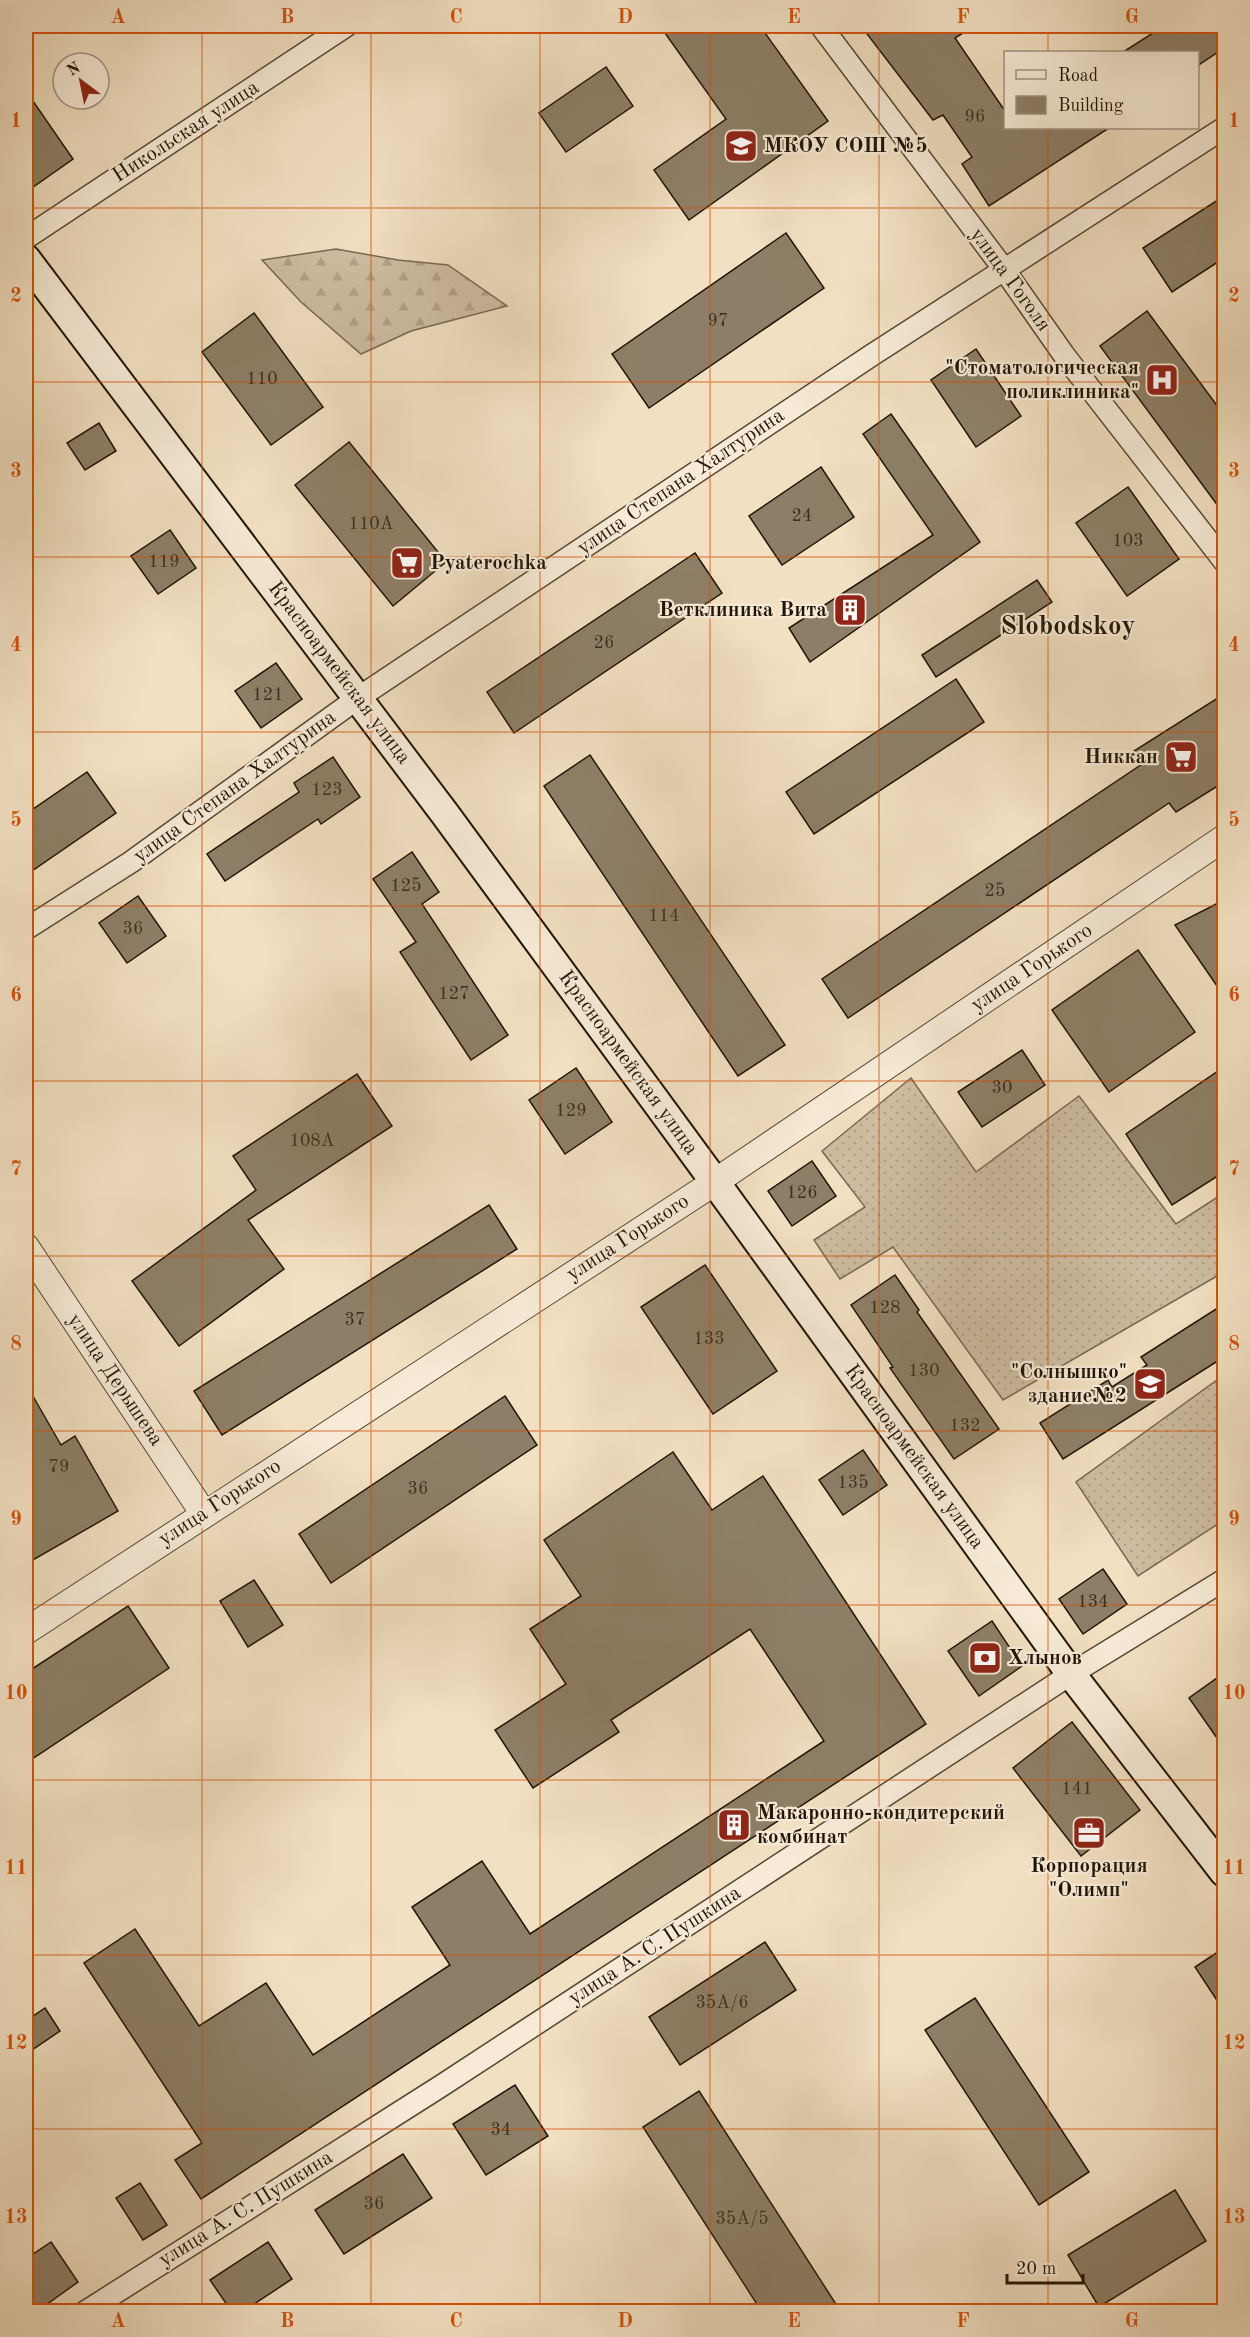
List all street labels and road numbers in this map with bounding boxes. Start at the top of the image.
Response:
street label: Никольская улица [109,77,263,187]
street label: улица Гоголя [966,224,1054,336]
street label: улица Степана Халтурина [574,405,788,559]
street label: Красноармейская улица [264,578,414,768]
street label: улица Степана Халтурина [130,707,340,867]
street label: улица Горького [968,920,1096,1016]
street label: Красноармейская улица [554,967,702,1159]
street label: улица Горького [563,1191,693,1285]
street label: улица Дерышева [63,1310,167,1450]
street label: Красноармейская улица [840,1361,988,1553]
street label: улица Горького [155,1456,285,1550]
street label: улица А. С. Пушкина [565,1883,745,2009]
street label: улица А. С. Пушкина [155,2147,337,2271]

